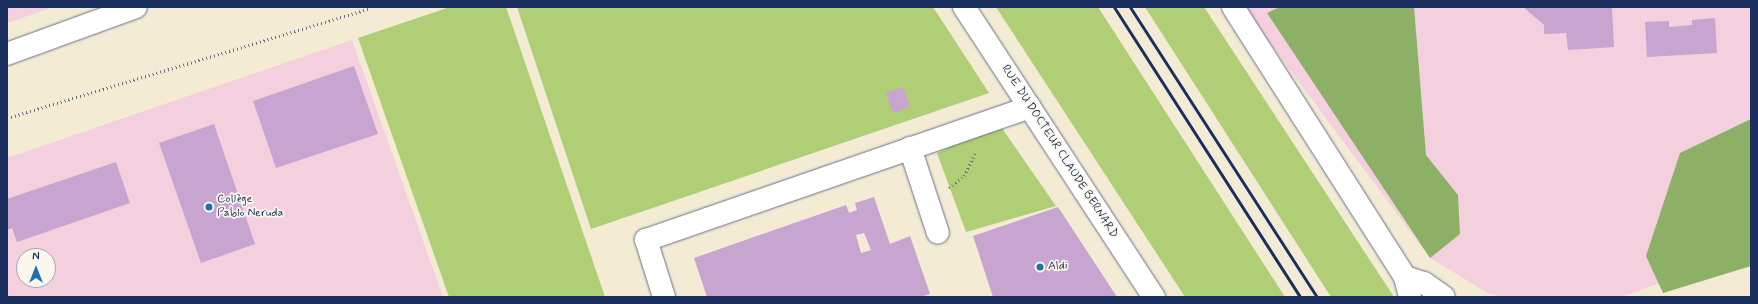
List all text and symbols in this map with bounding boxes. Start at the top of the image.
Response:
street label: RUE DU DOCTEUR CLAUDE BERNARD [998,63,1120,241]
place label: Collège Pablo Neruda [217,193,283,221]
marker: Collège Pablo Neruda [204,202,214,212]
north arrow [16,248,56,288]
text: N [32,250,40,264]
place label: Aldi [1048,260,1068,274]
marker: Aldi [1035,262,1045,272]

